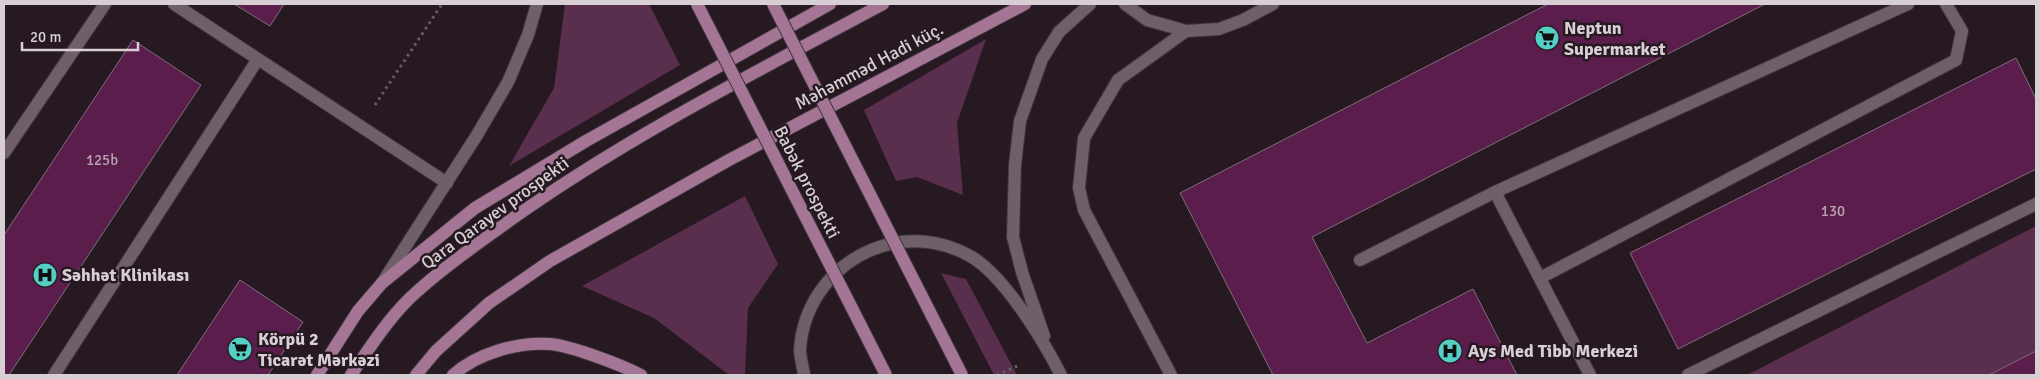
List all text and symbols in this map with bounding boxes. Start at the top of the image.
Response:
place label: Neptun Supermarket [1564,17,1666,60]
street label: Məhəmməd Hadi küç. [791,18,947,114]
scale bar [22,20,139,52]
supermarket icon: Neptun Supermarket [1534,25,1560,51]
text: 20 m [30,28,61,46]
street label: Babək prospekti [769,122,845,242]
house number: 125b [86,151,118,169]
street label: Qara Qarayev prospekti [417,152,573,274]
house number: 130 [1821,202,1845,220]
hospital icon: Səhhət Klinikası [32,262,58,288]
place label: Səhhət Klinikası [62,264,189,286]
place label: Körpü 2 Ticarət Mərkəzi [258,328,380,371]
supermarket icon: Körpü 2 Ticarət Mərkəzi [227,336,253,362]
hospital icon: Ays Med Tibb Merkezi [1437,338,1463,364]
place label: Ays Med Tibb Merkezi [1468,340,1638,362]

